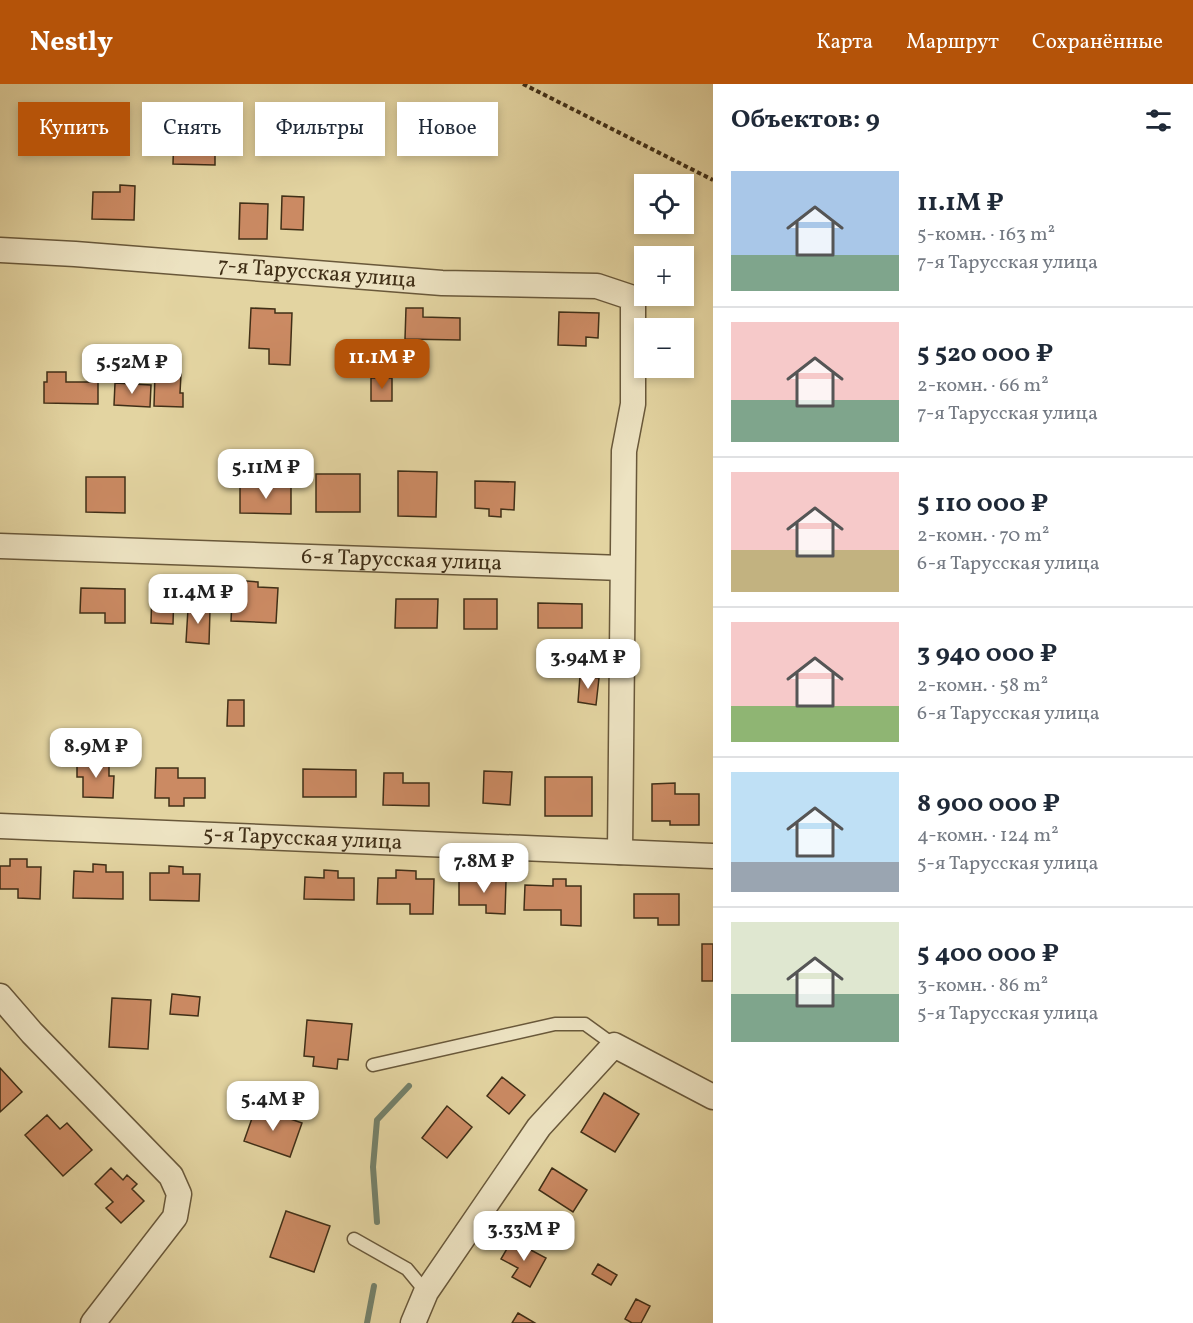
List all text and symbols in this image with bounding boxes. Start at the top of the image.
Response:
text: Nestly [30,23,113,62]
text: Карта [816,28,873,57]
text: Маршрут [906,28,999,57]
text: Сохранённые [1032,28,1163,57]
chip: Купить [18,102,130,156]
chip: Снять [142,102,243,156]
chip: Фильтры [255,102,385,156]
chip: Новое [397,102,498,156]
text: Объектов: 9 [731,102,880,138]
icon: filters [1142,104,1175,137]
map controls [634,174,694,378]
button: locate [634,174,694,234]
text: 11.1M ₽ [917,185,1004,221]
icon: home [779,195,851,267]
text: 5-комн. · 163 m² [917,221,1055,249]
button: + [634,246,694,306]
text: 7-я Тарусская улица [917,249,1098,277]
street label: 7-я Тарусская улица [217,250,418,296]
button: − [634,318,694,378]
text: 5 520 000 ₽ [917,336,1053,372]
pin: 11.1M ₽ [327,339,437,390]
pin: 5.52M ₽ [77,344,187,395]
text: 11.1M ₽ [349,344,415,372]
icon: home [779,346,851,418]
text: 5.52M ₽ [96,349,168,377]
text: 2-комн. · 66 m² [917,372,1049,400]
text: 7-я Тарусская улица [917,400,1098,428]
pin: 5.11M ₽ [211,449,321,500]
text: 5.11M ₽ [232,454,300,482]
text: 5 110 000 ₽ [917,486,1048,522]
icon: home [779,496,851,568]
text: 2-комн. · 70 m² [917,522,1049,550]
street label: 6-я Тарусская улица [301,541,503,579]
text: 6-я Тарусская улица [917,550,1100,578]
pin: 11.4M ₽ [143,574,253,625]
text: 11.4M ₽ [163,579,233,607]
text: 3 940 000 ₽ [917,636,1057,672]
pin: 3.94M ₽ [533,639,643,690]
text: 3.94M ₽ [550,644,626,672]
icon: home [779,646,851,718]
text: 2-комн. · 58 m² [917,672,1048,700]
text: 6-я Тарусская улица [917,700,1100,728]
pin: 8.9M ₽ [47,728,145,779]
text: 8.9M ₽ [64,733,128,761]
text: 8 900 000 ₽ [917,786,1060,822]
icon: home [779,796,851,868]
street label: 5-я Тарусская улица [202,819,403,858]
text: 4-комн. · 124 m² [917,822,1059,850]
pin: 7.8M ₽ [435,843,533,894]
text: 7.8M ₽ [453,848,515,876]
text: 5-я Тарусская улица [917,850,1099,878]
text: 5 400 000 ₽ [917,936,1059,972]
icon: home [779,946,851,1018]
text: 3-комн. · 86 m² [917,972,1048,1000]
text: 5-я Тарусская улица [917,1000,1099,1028]
pin: 5.4M ₽ [224,1081,322,1132]
text: 5.4M ₽ [241,1086,305,1114]
pin: 3.33M ₽ [469,1211,579,1262]
text: 3.33M ₽ [488,1216,560,1244]

